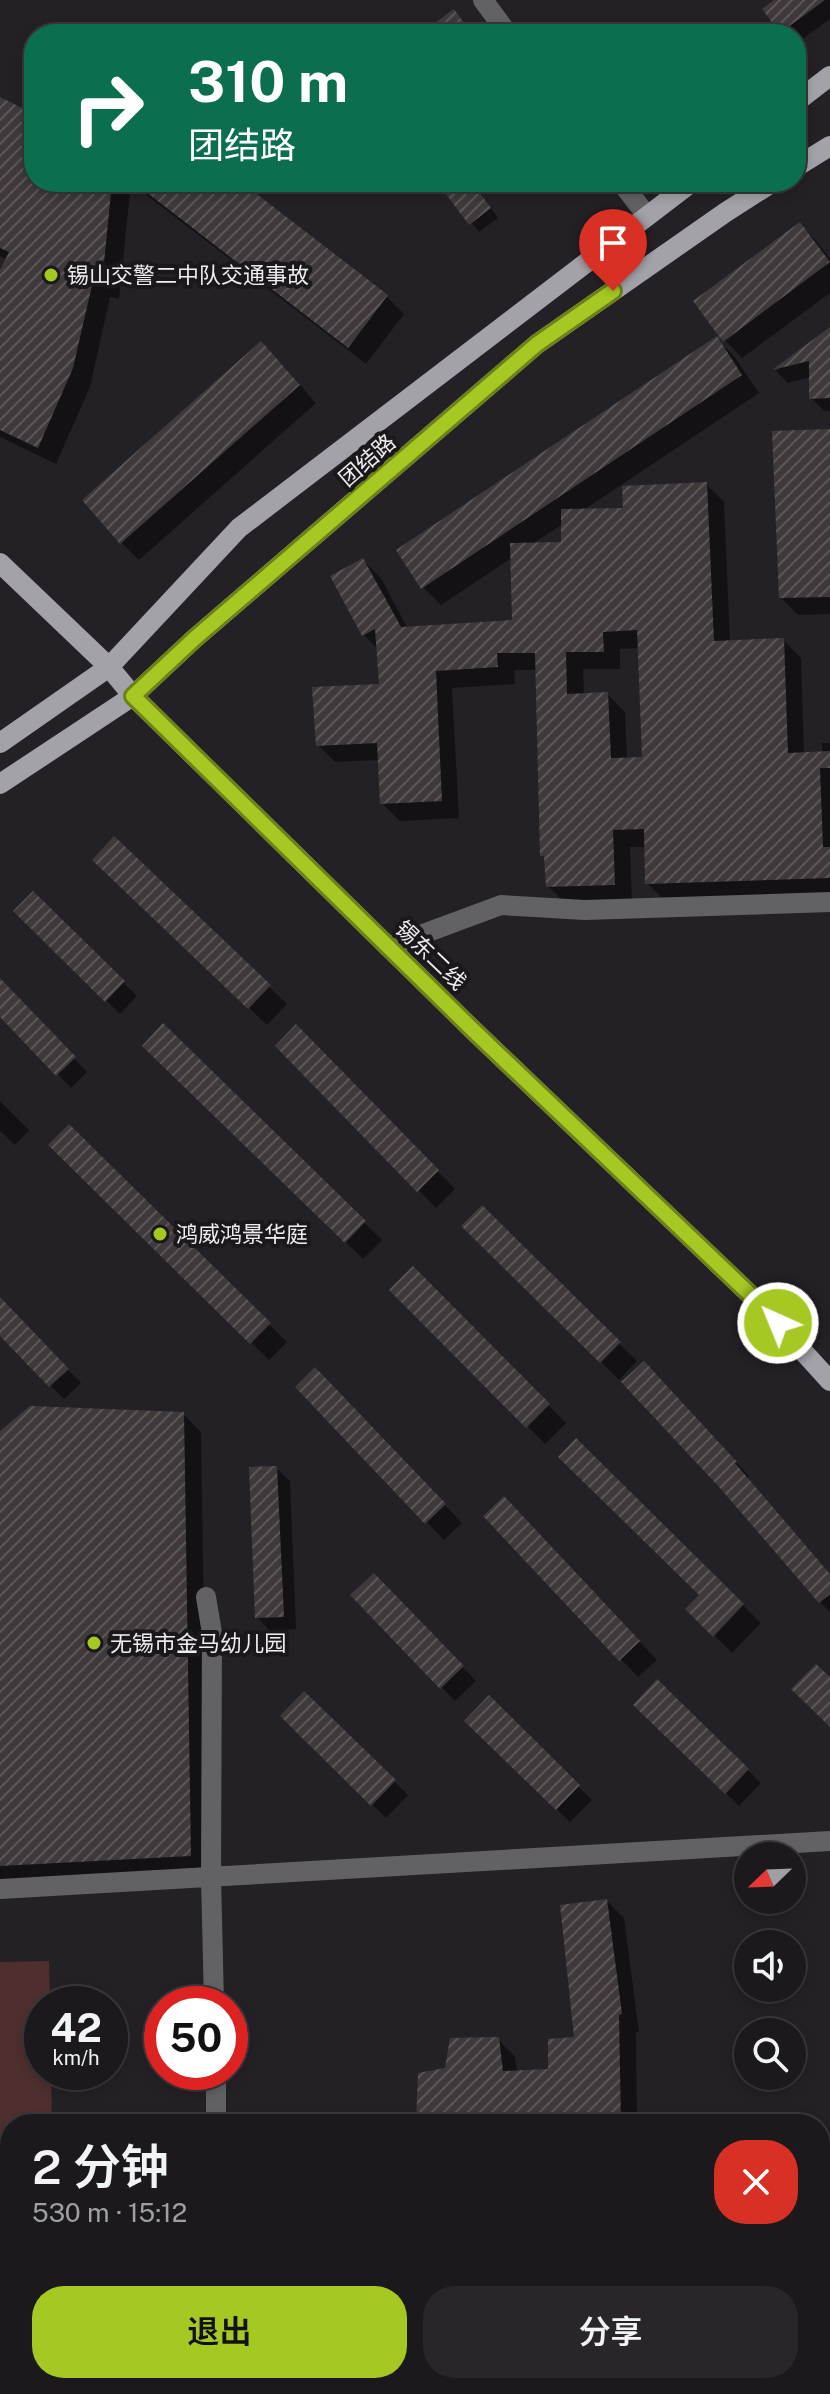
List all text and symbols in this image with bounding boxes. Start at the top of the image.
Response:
text: 310 m [188,49,348,115]
icon: right [56,56,160,160]
text: 团结路 [188,124,296,166]
pin [579,209,647,291]
icon: arrive [591,221,635,265]
place label: 锡山交警二中队交通事故 [67,262,309,288]
marker: 锡山交警二中队交通事故 [42,266,60,284]
street label: 团结路 [334,429,400,491]
street label: 锡东二线 [390,915,472,995]
place label: 鸿威鸿景华庭 [176,1221,308,1247]
marker: 鸿威鸿景华庭 [151,1225,169,1243]
position arrow [736,1281,820,1365]
place label: 无锡市金马幼儿园 [110,1630,286,1656]
marker: 无锡市金马幼儿园 [85,1634,103,1652]
north arrow [734,1842,806,1914]
map controls [734,1842,806,2090]
button: sound [734,1930,806,2002]
speed limit sign: 50 [144,1986,248,2090]
text: 42 [50,2004,102,2051]
button: search [734,2018,806,2090]
text: km/h [52,2046,100,2070]
text: 2 分钟 [32,2138,169,2195]
button: close [714,2140,798,2224]
text: 530 m · 15:12 [32,2197,187,2228]
button: 退出 [32,2286,407,2378]
button: 分享 [423,2286,798,2378]

